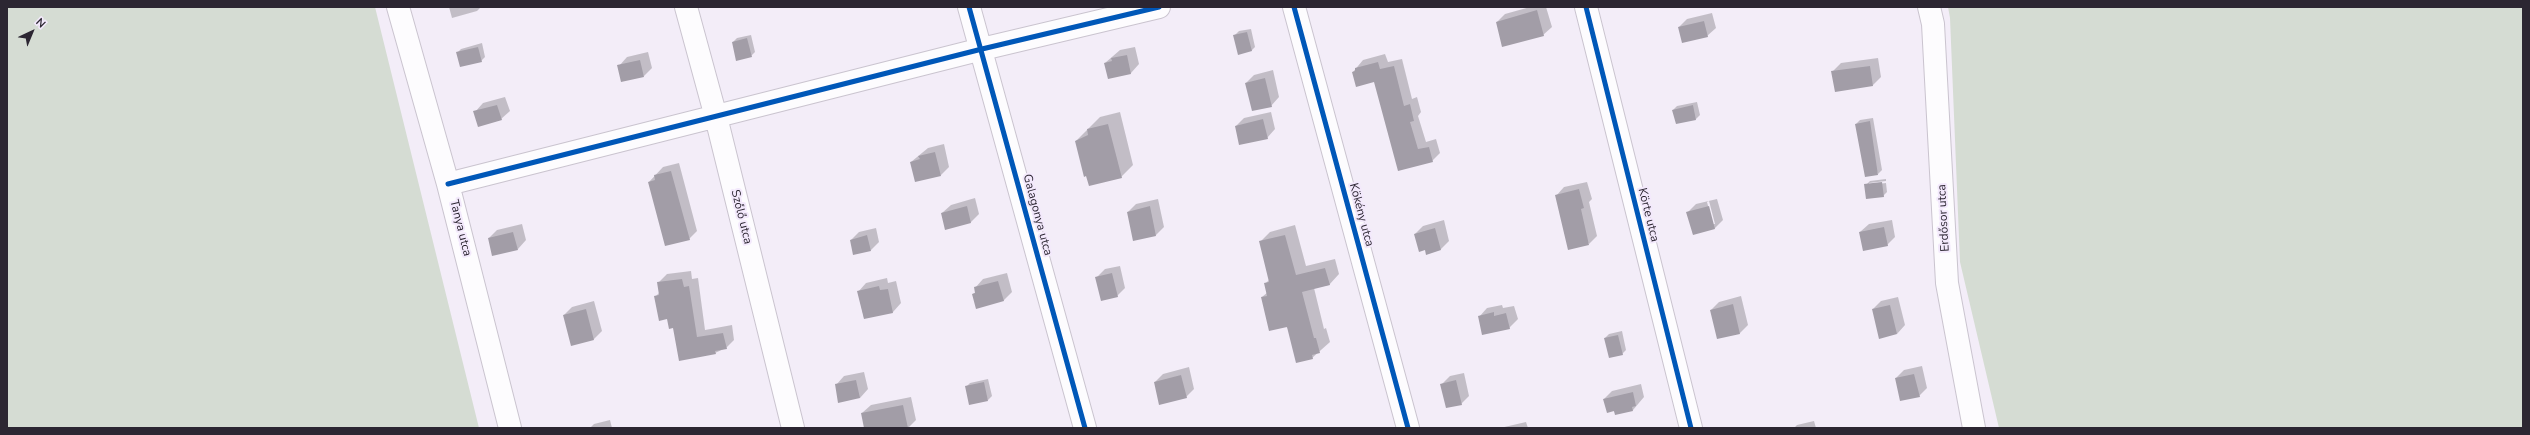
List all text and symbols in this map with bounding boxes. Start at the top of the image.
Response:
north arrow [12,12,52,52]
text: N [33,15,49,31]
street label: Galagonya utca [1019,173,1055,257]
street label: Kökény utca [1346,182,1376,248]
street label: Erdősor utca [1935,184,1953,252]
street label: Körte utca [1634,187,1662,243]
street label: Szőlő utca [727,188,755,246]
street label: Tanya utca [446,198,474,258]

